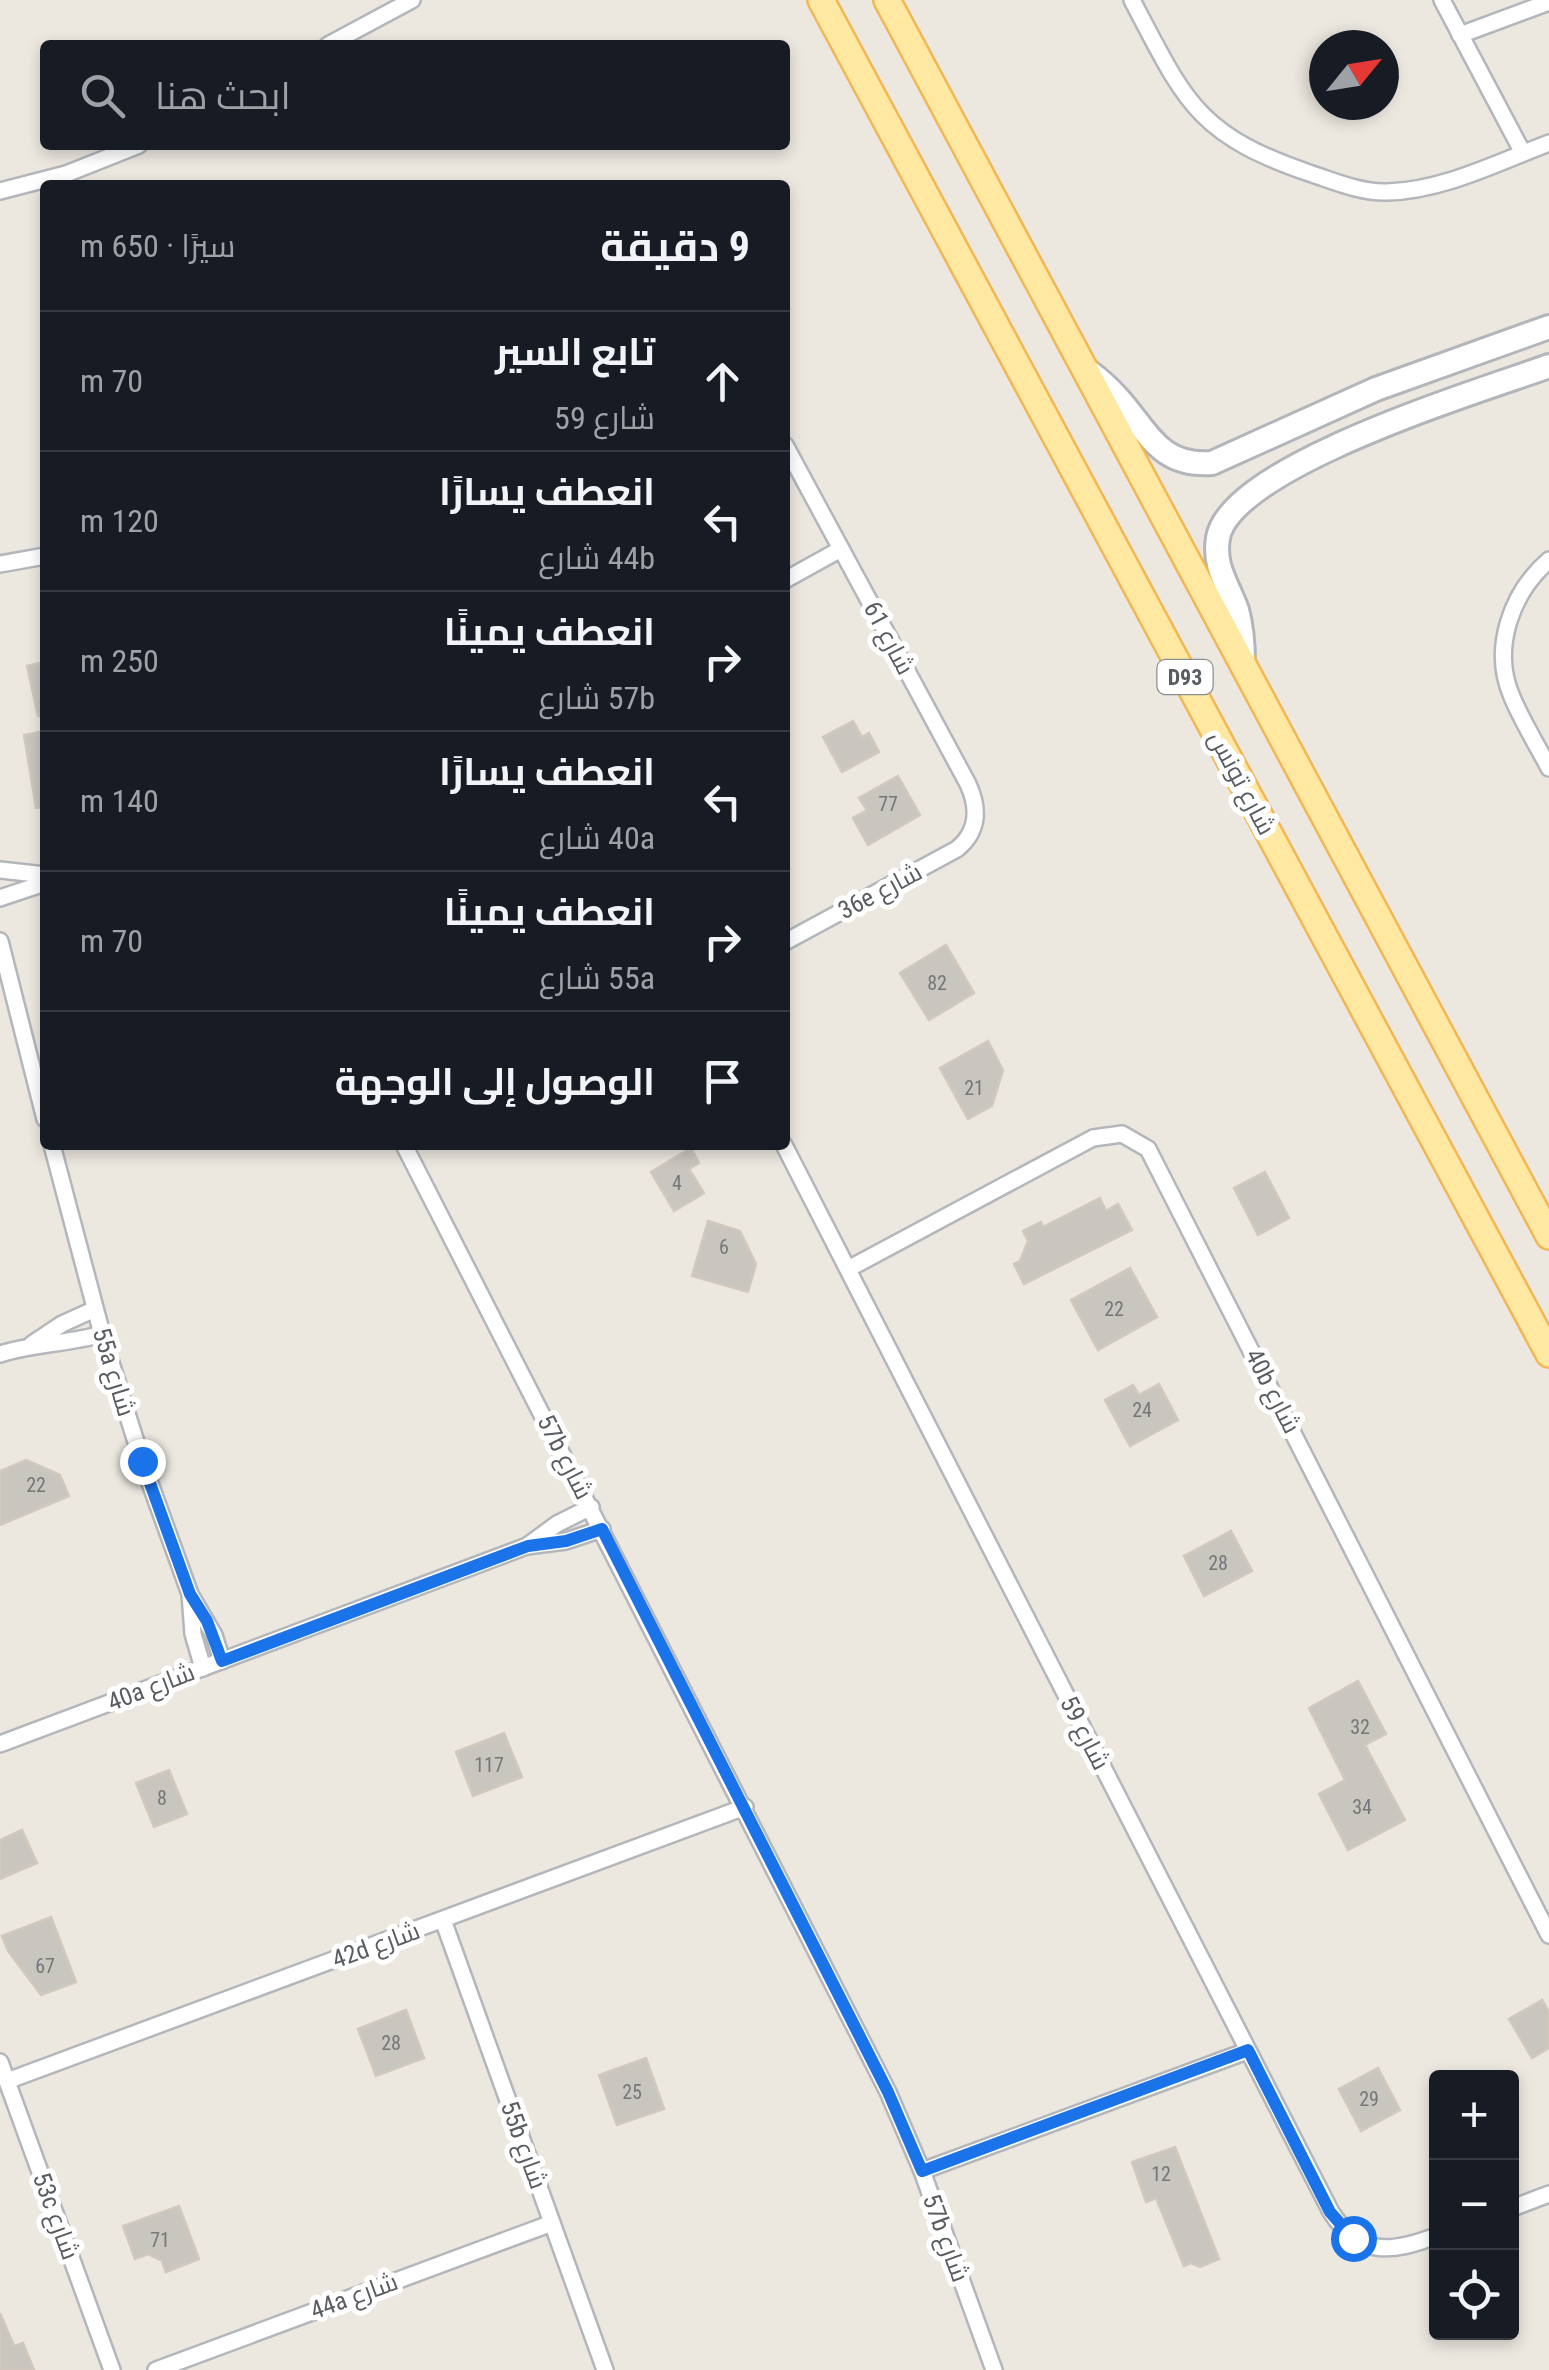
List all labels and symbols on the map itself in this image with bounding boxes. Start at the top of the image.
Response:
north arrow [1309,30,1399,120]
street label: شارع 61 [856,596,920,681]
road number: D93 [1158,660,1212,694]
street label: شارع تونس [1201,726,1281,841]
house number: 77 [878,792,898,816]
street label: 36e شارع [833,857,928,927]
house number: 82 [927,971,947,995]
house number: 21 [964,1076,984,1100]
house number: 4 [672,1171,682,1195]
house number: 6 [719,1235,729,1259]
house number: 22 [1104,1297,1124,1321]
street label: 55a شارع [85,1324,141,1420]
street label: 40b شارع [1238,1344,1307,1439]
house number: 24 [1132,1398,1152,1422]
street label: 57b شارع [530,1410,599,1505]
route end [120,1439,166,1485]
house number: 22 [26,1473,46,1497]
house number: 28 [1208,1551,1228,1575]
street label: 40a شارع [103,1657,199,1719]
street label: شارع 59 [1052,1691,1116,1776]
house number: 32 [1350,1715,1370,1739]
house number: 117 [474,1753,504,1777]
house number: 8 [157,1786,167,1810]
house number: 34 [1352,1795,1372,1819]
street label: 42d شارع [328,1916,425,1976]
house number: 67 [35,1954,55,1978]
house number: 28 [381,2031,401,2055]
house number: 25 [622,2080,642,2104]
house number: 29 [1359,2087,1379,2111]
street label: 55b شارع [493,2097,553,2193]
house number: 12 [1151,2162,1171,2186]
street label: 53c شارع [25,2169,85,2264]
street label: 57b شارع [915,2190,975,2286]
route start [1331,2216,1377,2262]
house number: 71 [150,2228,170,2252]
street label: 44a شارع [306,2267,402,2327]

